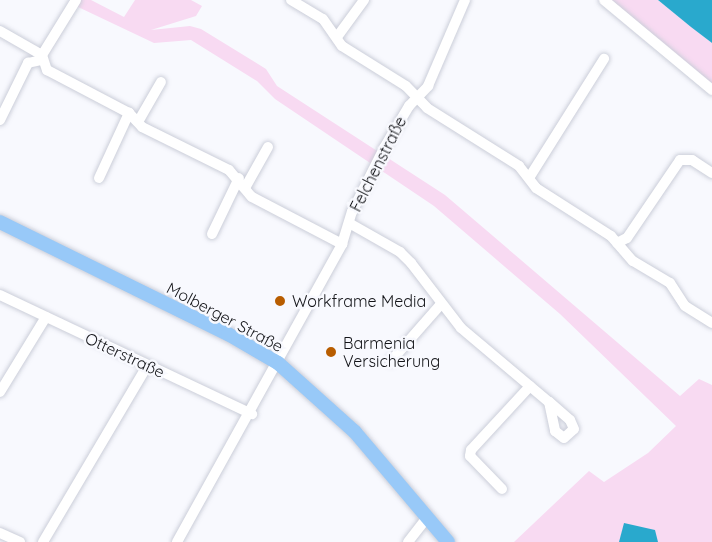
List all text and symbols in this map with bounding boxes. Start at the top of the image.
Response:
street label: Felchenstraße [346,113,410,215]
street label: Molberger Straße [163,278,287,356]
place label: Workframe Media [292,291,426,311]
marker: Workframe Media [273,294,287,308]
street label: Otterstraße [82,328,168,382]
place label: Barmenia Versicherung [343,333,440,371]
marker: Barmenia Versicherung [324,345,338,359]

